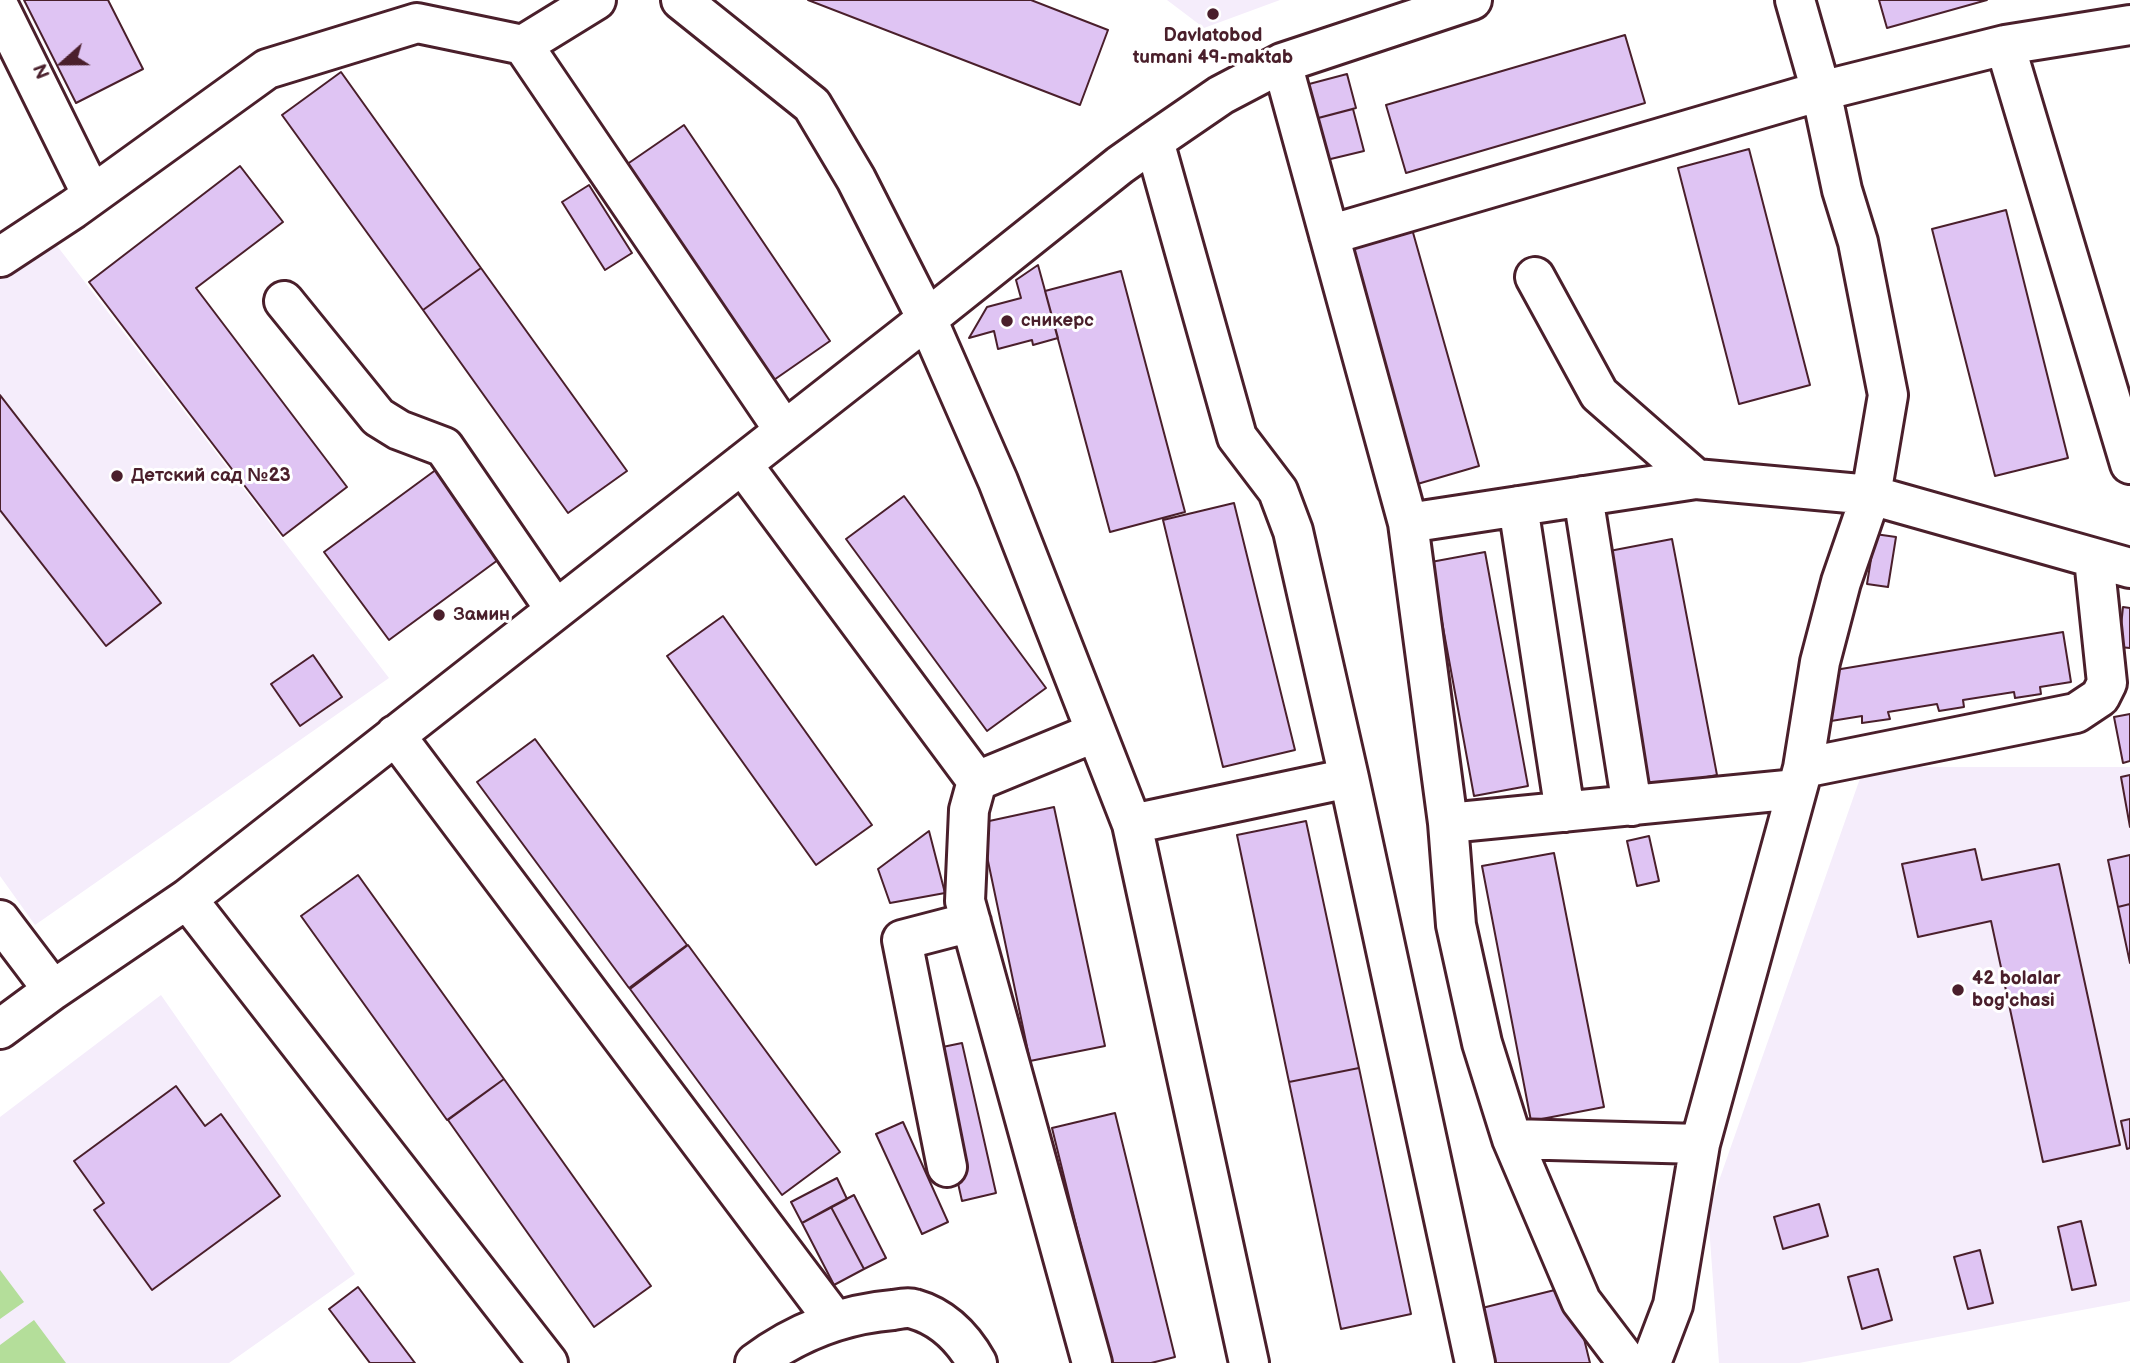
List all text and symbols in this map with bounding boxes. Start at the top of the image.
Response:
marker: Davlatobod tumani 49-maktab [1205,6,1221,22]
place label: Davlatobod tumani 49-maktab [1133,25,1293,69]
north arrow [28,28,98,98]
text: N [30,60,56,81]
place label: сникерс [1021,310,1094,332]
marker: сникерс [999,313,1015,329]
place label: Детский сад №23 [131,465,291,487]
marker: Детский сад №23 [109,468,125,484]
place label: Замин [453,604,510,626]
marker: Замин [431,607,447,623]
place label: 42 bolalar bog'chasi [1972,968,2061,1012]
marker: 42 bolalar bog'chasi [1950,982,1966,998]

